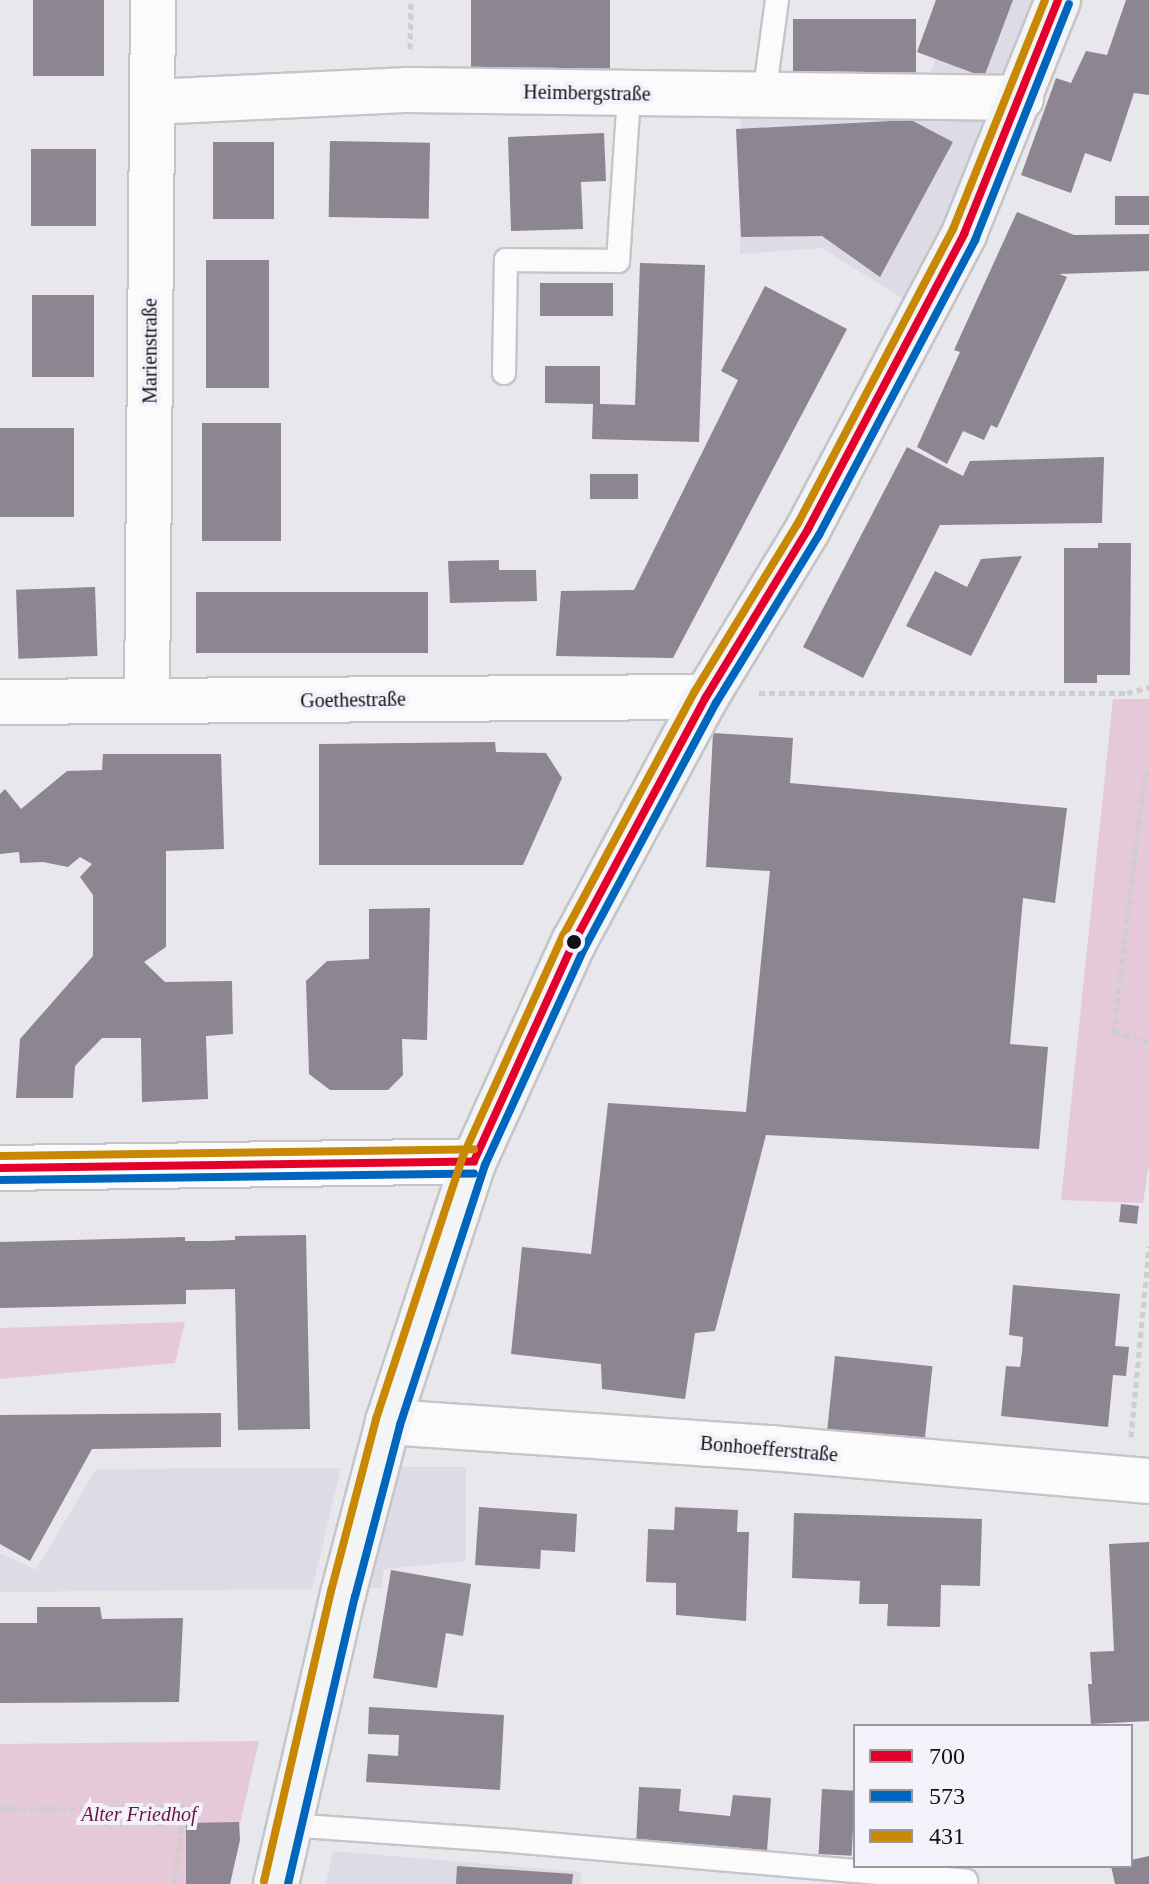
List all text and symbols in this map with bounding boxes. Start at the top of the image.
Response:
street label: Heimbergstraße [523,80,651,106]
street label: Marienstraße [138,298,162,404]
street label: Goethestraße [300,687,406,713]
unlabelled marker [566,934,582,950]
street label: Bonhoefferstraße [699,1431,839,1467]
legend [853,1724,1133,1868]
text: 700 [929,1743,965,1769]
text: 573 [929,1783,965,1809]
park label: Alter Friedhof [82,1802,196,1826]
text: 431 [929,1823,965,1849]

